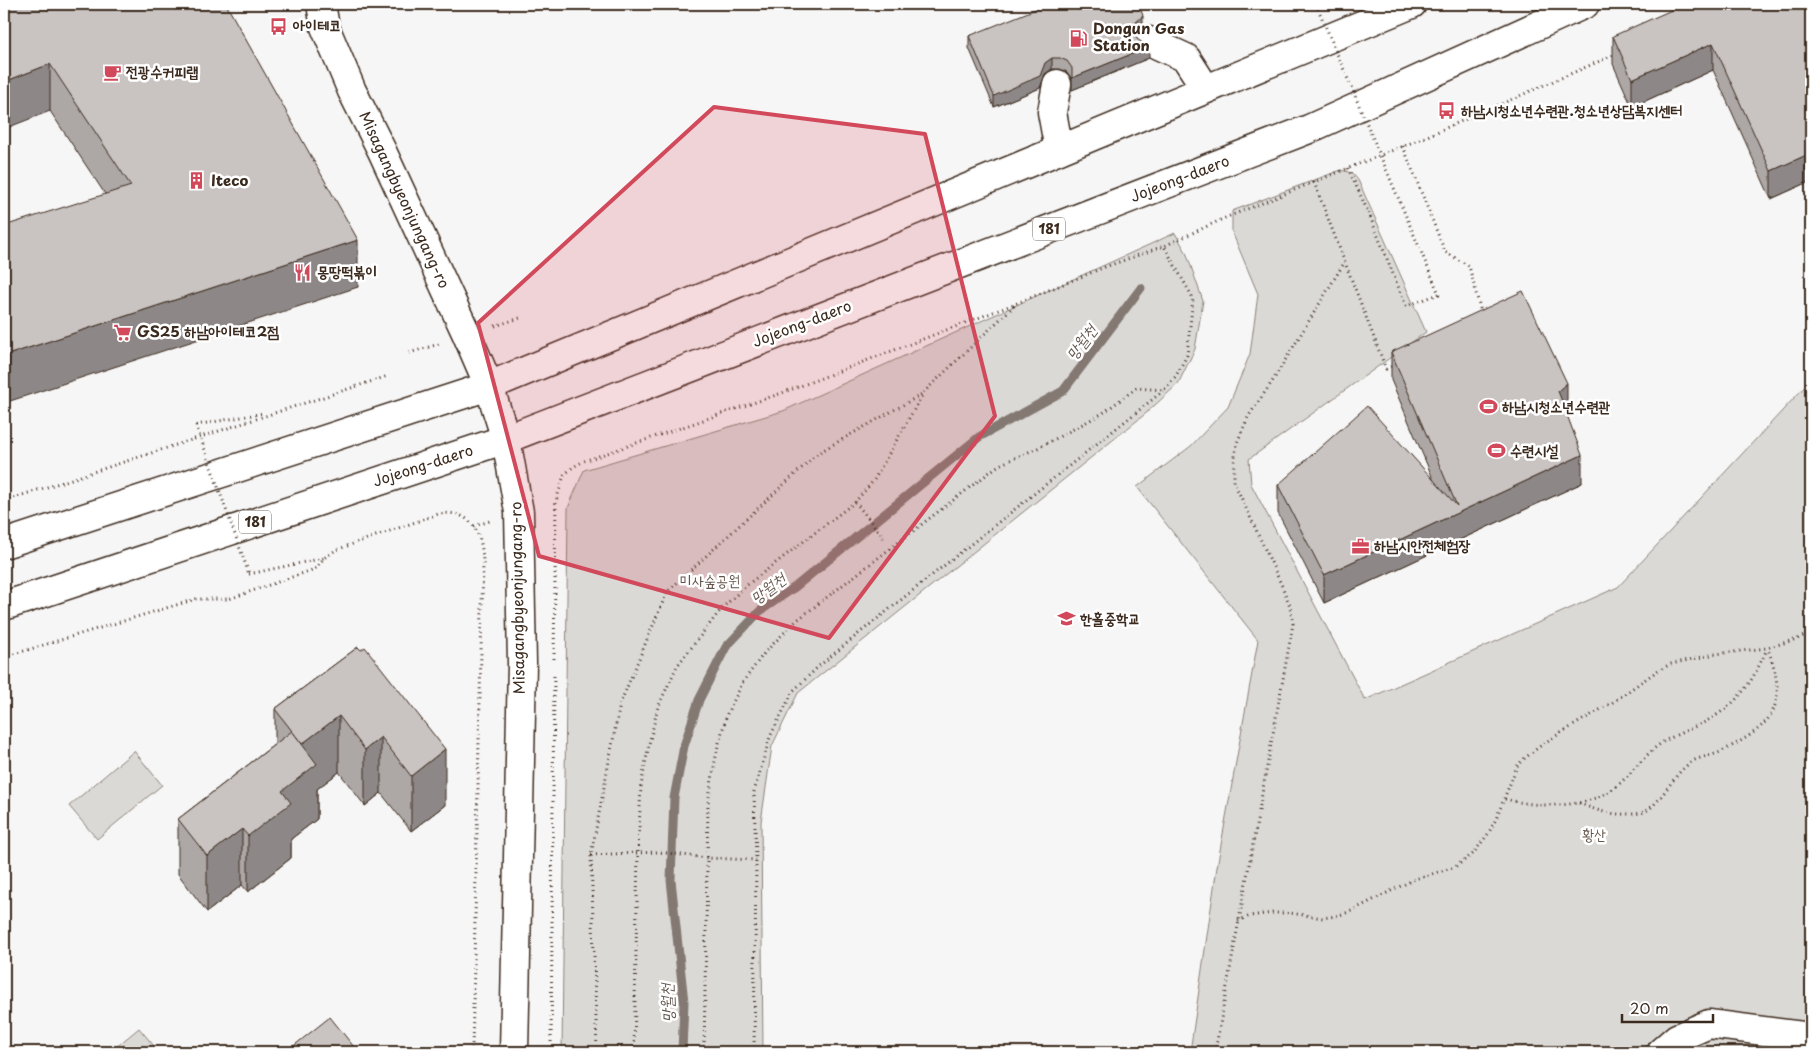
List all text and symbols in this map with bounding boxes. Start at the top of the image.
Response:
place label: 아이테코 [292,13,341,36]
bus stop icon: 아이테코 [269,16,289,36]
place label: Dongun Gas Station [1093,16,1184,56]
fuel station icon: Dongun Gas Station [1069,28,1089,48]
place label: 전광수커피랩 [125,59,198,82]
cafe icon: 전광수커피랩 [102,62,122,82]
place label: 하남시청소년수련관.청소년상담복지센터 [1461,98,1682,121]
bus stop icon: 하남시청소년수련관.청소년상담복지센터 [1437,101,1457,121]
street label: Misagangbyeonjungang-ro [354,107,457,292]
street label: Jojeong-daero [1127,148,1232,207]
place label: Iteco [211,168,248,191]
building icon: Iteco [187,171,207,191]
road number: 181 [1033,218,1065,240]
place label: 몽땅떡볶이 [317,259,377,282]
restaurant icon: 몽땅떡볶이 [293,262,313,282]
street label: Jojeong-daero [749,293,854,352]
water label: 망월천 [1059,317,1103,364]
place label: GS25 하남아이테코2점 [137,319,279,342]
supermarket icon: GS25 하남아이테코2점 [113,322,133,342]
place label: 하남시청소년수련관 [1502,394,1611,417]
sports icon: 하남시청소년수련관 [1478,397,1498,417]
street label: Jojeong-daero [369,438,476,492]
place label: 수련시설 [1510,438,1559,461]
sports icon: 수련시설 [1486,441,1506,461]
street label: Misagangbyeonjungang-ro [503,501,530,695]
road number: 181 [239,511,271,534]
place label: 하남시안전체험장 [1374,533,1471,556]
office icon: 하남시안전체험장 [1350,536,1370,556]
water label: 망월천 [745,565,792,608]
park label: 미사숲공원 [680,568,740,591]
place label: 한홀중학교 [1079,606,1140,629]
school or university icon: 한홀중학교 [1056,609,1076,629]
park label: 황산 [1582,822,1606,845]
water label: 망월천 [653,981,679,1023]
scale bar [1622,991,1714,1023]
text: 20 m [1630,996,1669,1019]

